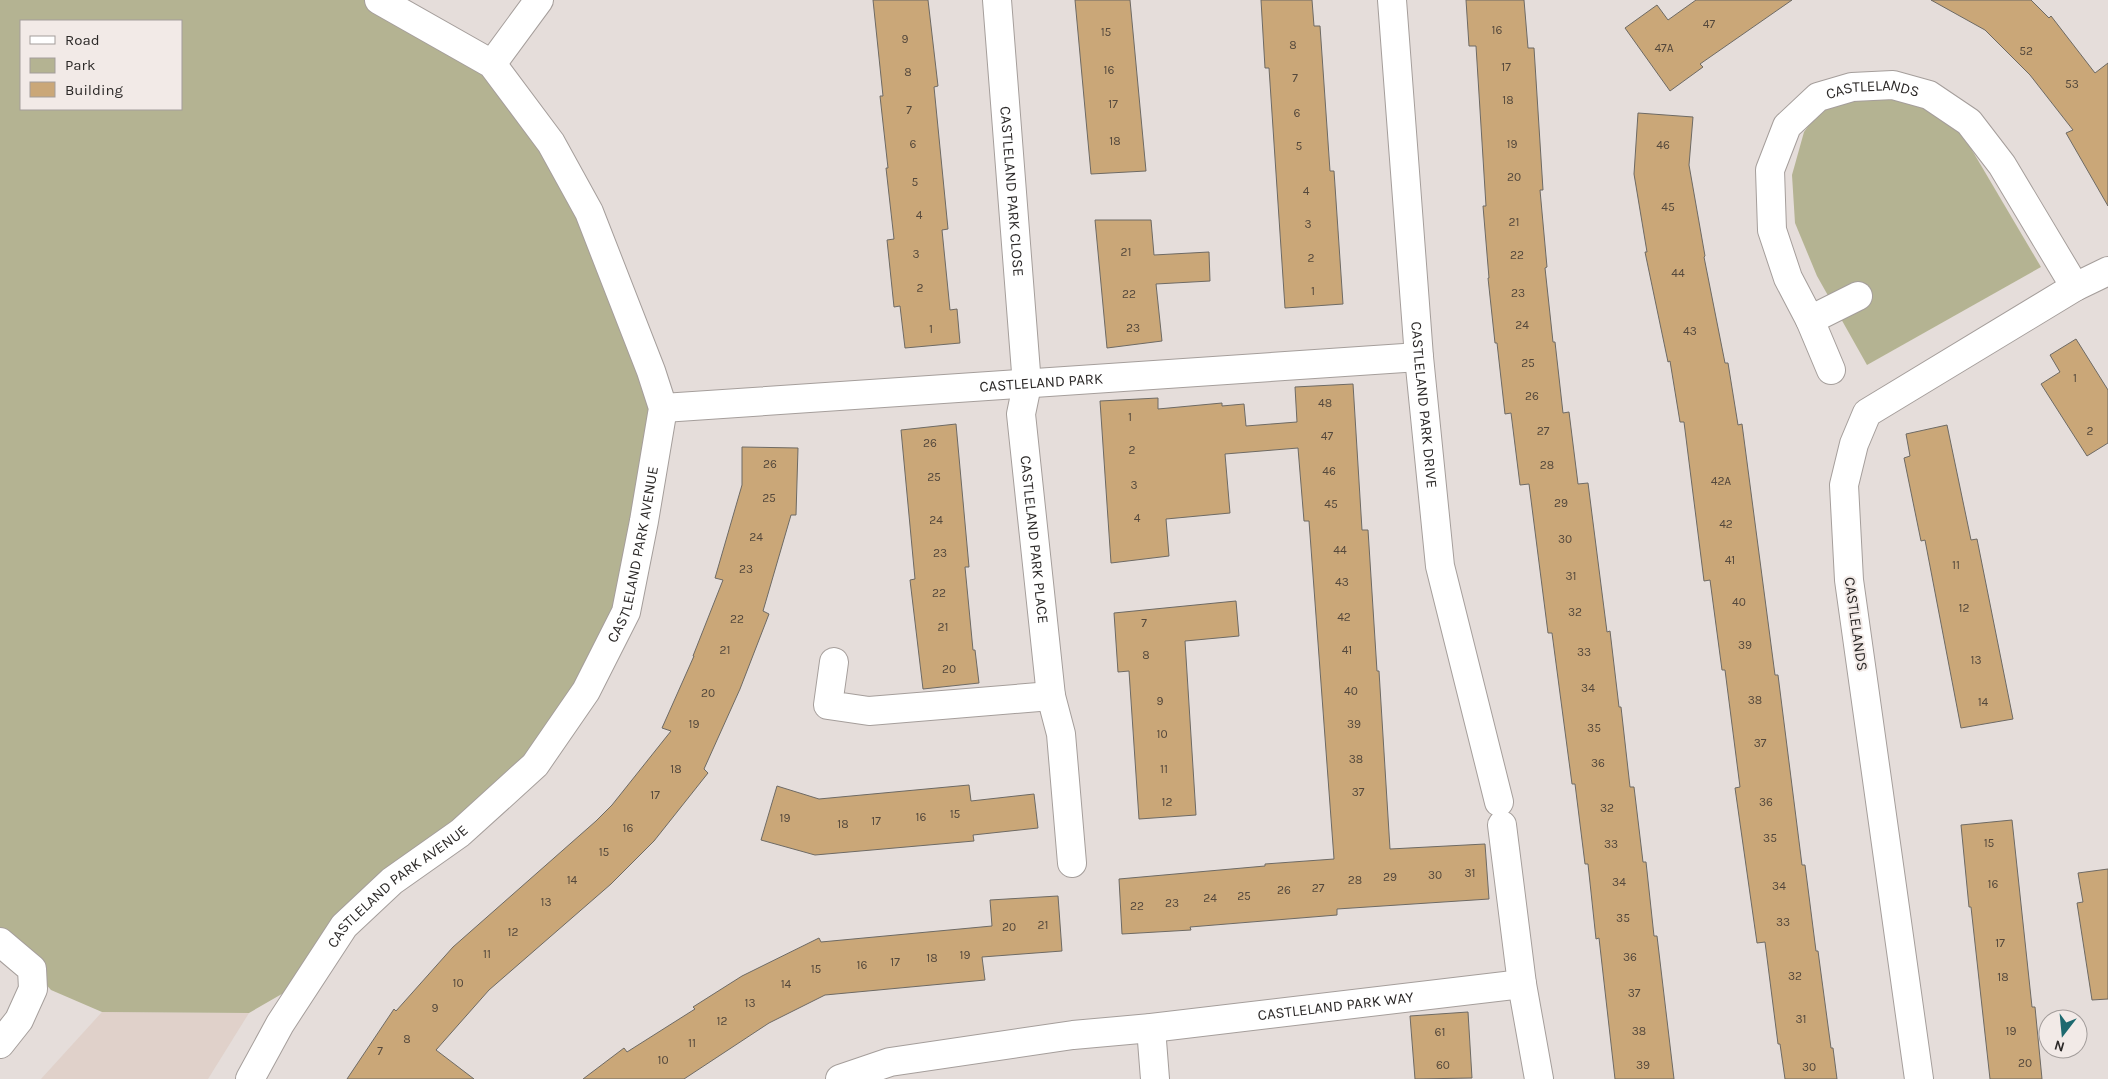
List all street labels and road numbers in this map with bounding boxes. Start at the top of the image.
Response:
street label: CASTLELANDS [1824,76,1921,103]
street label: CASTLELAND PARK CLOSE [996,106,1028,277]
street label: CASTLELAND PARK DRIVE [1407,321,1441,489]
street label: CASTLELAND PARK [979,369,1104,396]
street label: CASTLELAND PARK PLACE [1016,455,1052,625]
street label: CASTLELAND PARK AVENUE [603,465,662,645]
street label: CASTLELANDS [1840,576,1872,672]
street label: CASTLELAND PARK AVENUE [323,821,472,951]
street label: CASTLELAND PARK WAY [1257,988,1415,1024]

